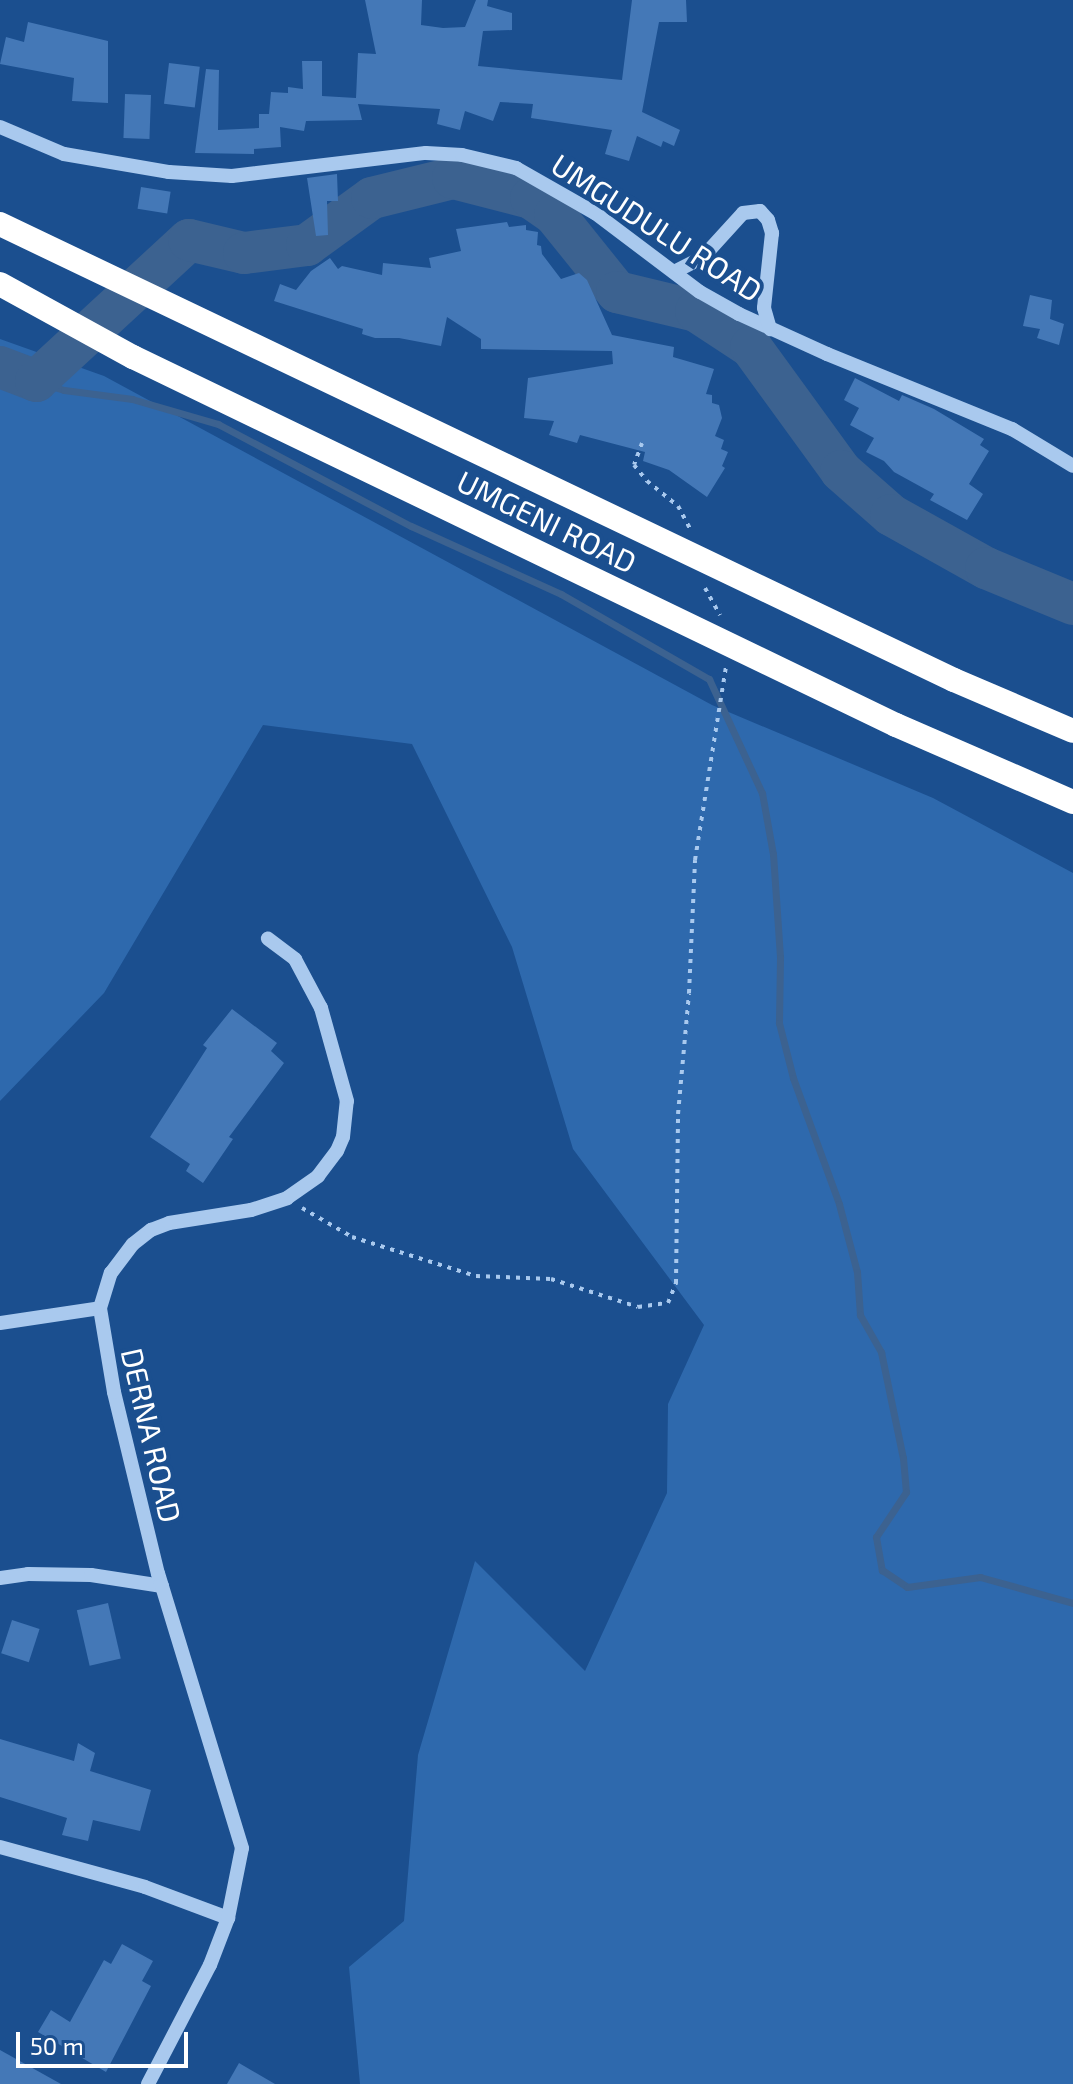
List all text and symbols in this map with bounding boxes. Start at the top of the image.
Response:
street label: UMGUDULU ROAD [545,146,769,308]
street label: UMGENI ROAD [452,462,642,580]
street label: DERNA ROAD [114,1344,190,1526]
scale bar [20,2016,192,2066]
text: 50 m [30,2031,84,2060]

